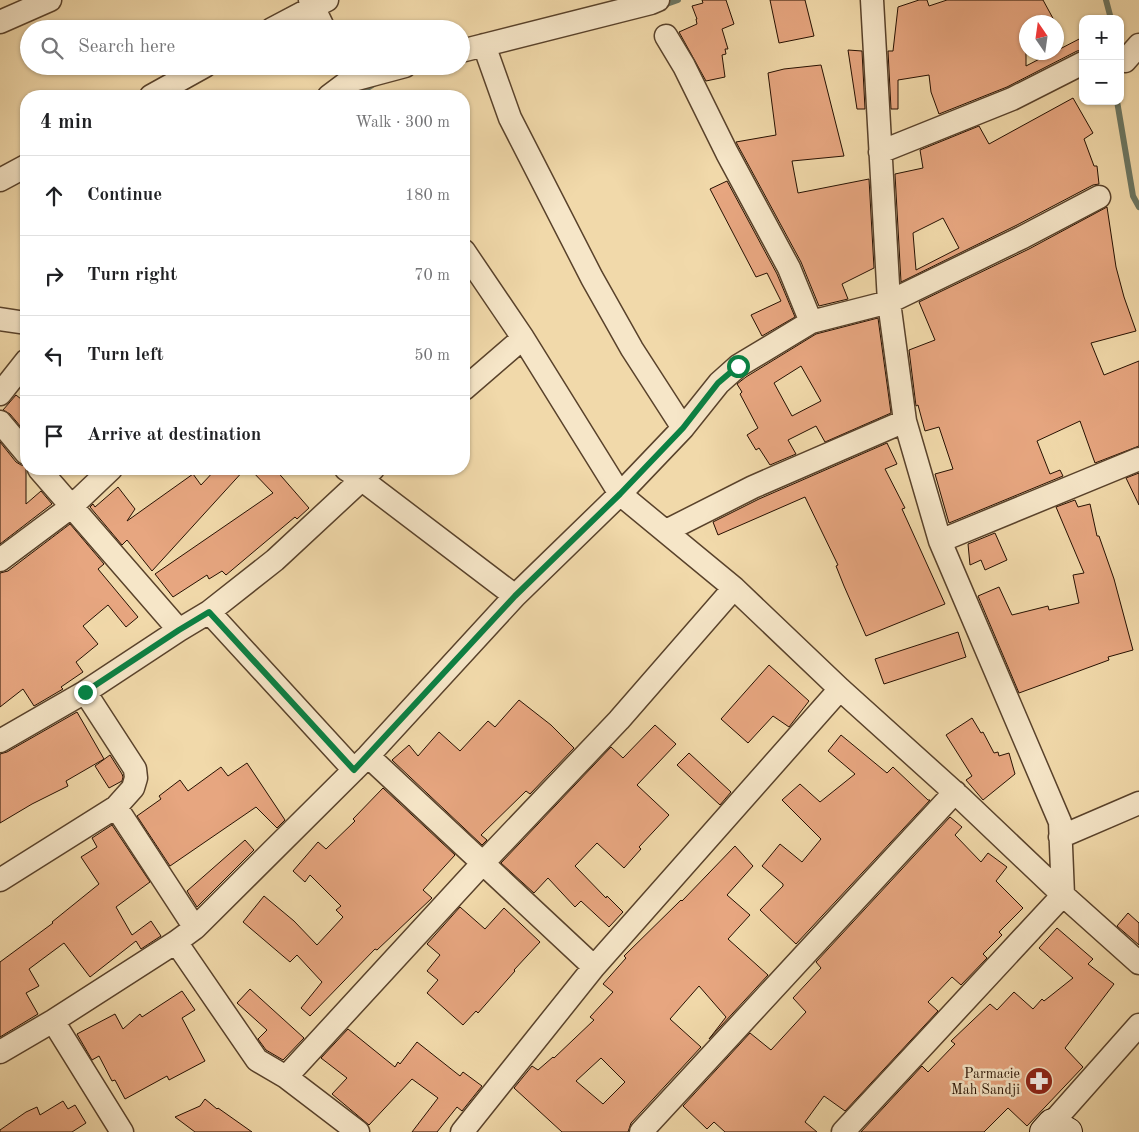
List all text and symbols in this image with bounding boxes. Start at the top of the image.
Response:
north arrow [1019,15,1064,60]
map controls [1079,15,1124,105]
button: + [1079,15,1124,60]
search box [20,20,470,75]
icon: search [38,34,66,62]
text: Search here [78,38,175,57]
button: − [1079,60,1124,105]
text: 4 min [40,112,93,133]
text: Walk · 300 m [355,115,450,131]
icon: ahead [40,182,68,210]
text: Continue [87,186,162,205]
text: 180 m [405,188,450,204]
icon: right [40,262,68,290]
text: Turn right [87,266,177,285]
text: 70 m [414,268,450,284]
icon: left [40,342,68,370]
text: Turn left [87,346,164,365]
text: 50 m [414,348,450,364]
route start [727,355,750,378]
icon: arrive [40,422,68,450]
text: Arrive at destination [87,426,261,445]
route end [74,681,97,704]
pharmacy icon: Parmacie Mah Sandji [1024,1066,1054,1096]
place label: Parmacie Mah Sandji [951,1067,1020,1097]

